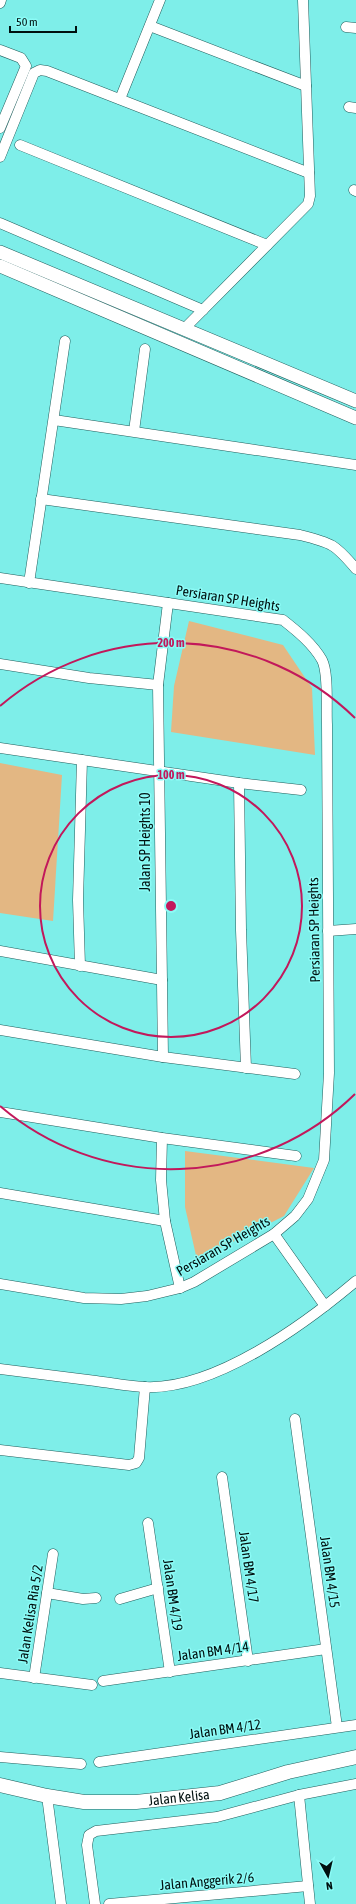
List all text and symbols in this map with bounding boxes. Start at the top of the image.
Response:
scale bar [10,8,76,34]
text: 50 m [16,15,38,29]
street label: Persiaran SP Heights [175,582,281,614]
text: 200 m [157,636,185,650]
text: 100 m [157,768,185,782]
street label: Jalan SP Heights 10 [137,792,153,892]
street label: Persiaran SP Heights [305,877,323,983]
centre of rings [164,899,178,913]
street label: Persiaran SP Heights [173,1213,273,1279]
street label: Jalan BM 4/17 [236,1530,262,1604]
street label: Jalan BM 4/15 [317,1535,343,1609]
street label: Jalan BM 4/19 [160,1558,186,1632]
street label: Jalan Kelisa Ria 5/2 [14,1564,46,1664]
street label: Jalan BM 4/14 [176,1638,250,1664]
street label: Jalan BM 4/12 [188,1716,262,1742]
street label: Jalan Kelisa [148,1786,210,1809]
north arrow [308,1856,348,1896]
street label: Jalan Anggerik 2/6 [159,1869,255,1893]
text: N [325,1880,333,1892]

